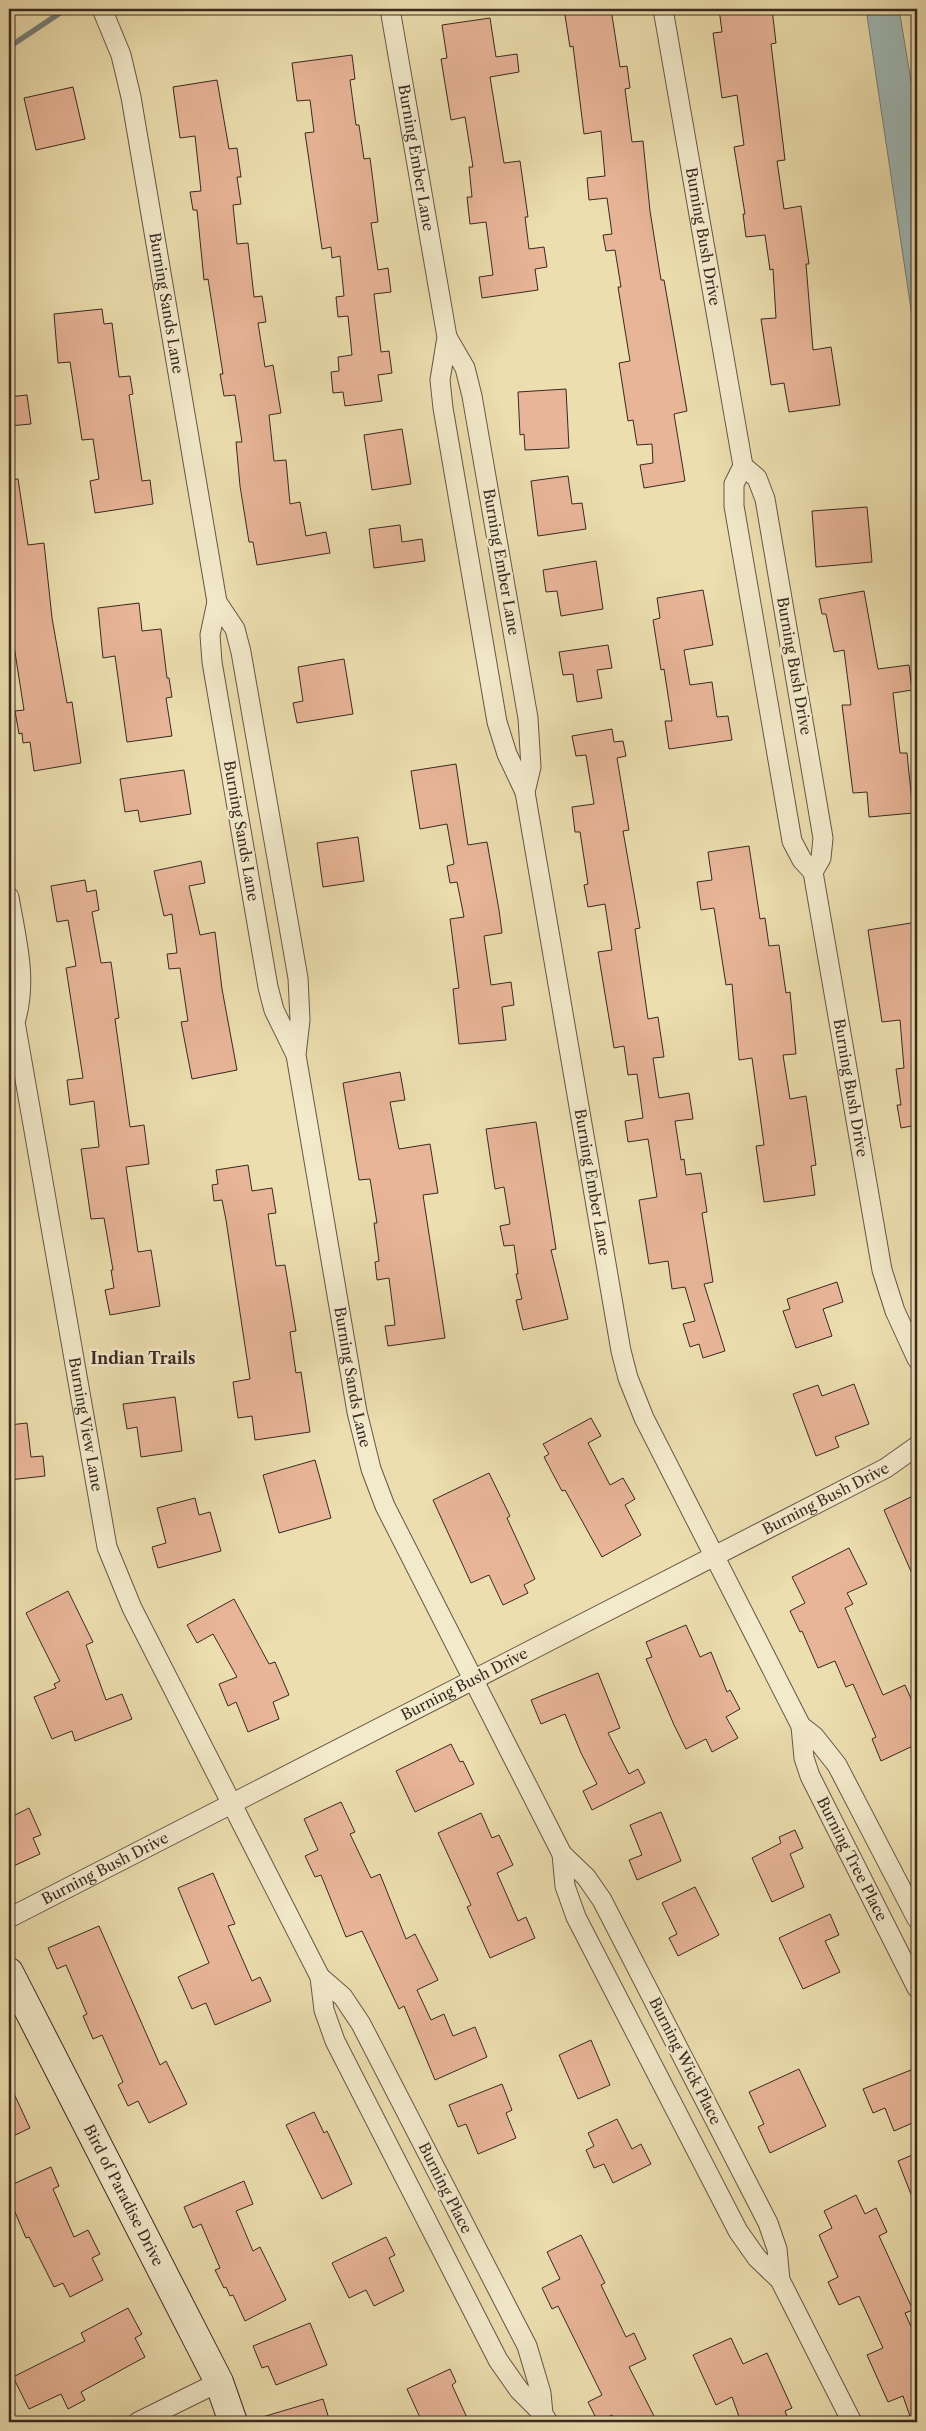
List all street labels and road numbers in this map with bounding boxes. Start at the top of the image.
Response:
street label: Burning Ember Lane [394,83,438,233]
street label: Burning Bush Drive [682,166,725,307]
street label: Burning Sands Lane [145,231,188,375]
street label: Burning Ember Lane [479,487,524,637]
street label: Burning Bush Drive [773,595,816,736]
street label: Burning Sands Lane [220,759,263,903]
street label: Burning Bush Drive [830,1017,872,1158]
street label: Burning Ember Lane [571,1107,614,1257]
street label: Burning Sands Lane [330,1305,375,1449]
street label: Burning View Lane [65,1356,107,1493]
street label: Burning Bush Drive [759,1458,892,1539]
street label: Burning Bush Drive [398,1643,531,1724]
street label: Burning Tree Place [813,1793,892,1924]
street label: Burning Bush Drive [38,1828,171,1909]
street label: Burning Wick Place [645,1994,726,2128]
street label: Bird of Paradise Drive [80,2121,168,2269]
street label: Burning Place [414,2139,477,2237]

